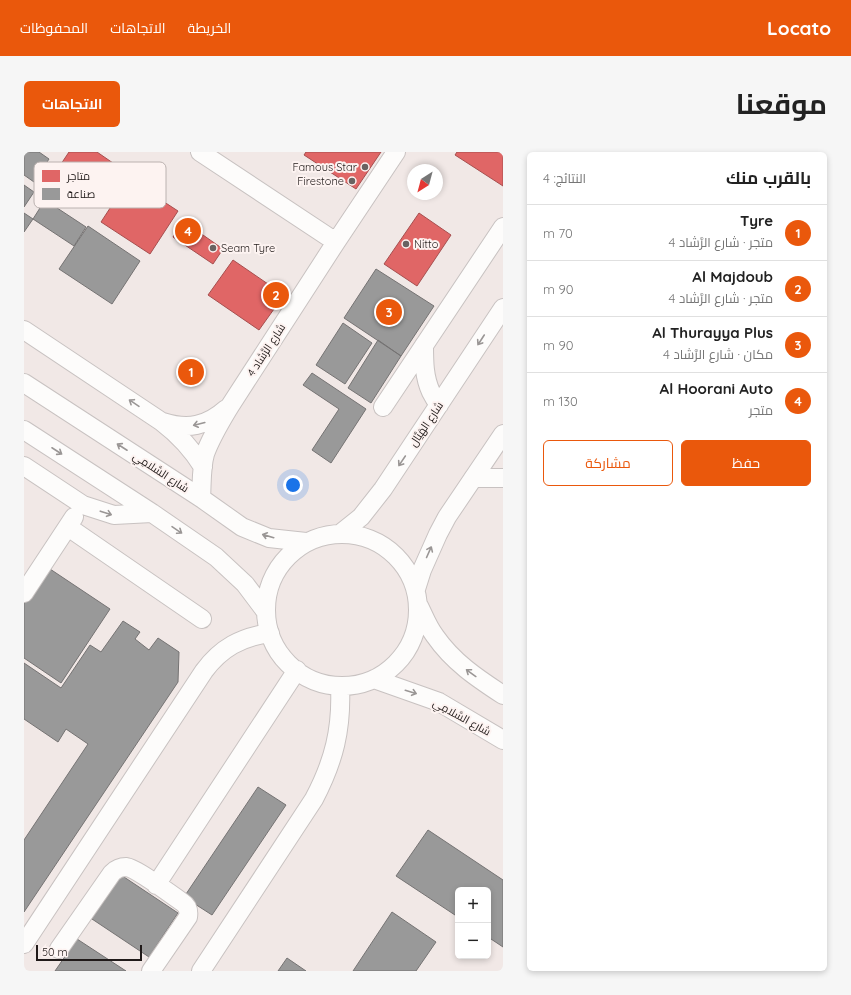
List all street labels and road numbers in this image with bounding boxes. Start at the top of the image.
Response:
street label: شارع الرَّشاد 4 [244,321,289,380]
street label: شارع الهَيَّال [406,399,447,450]
street label: شارع السَّلامِي [129,449,192,497]
street label: شارع السَّلامِي [430,695,493,740]

